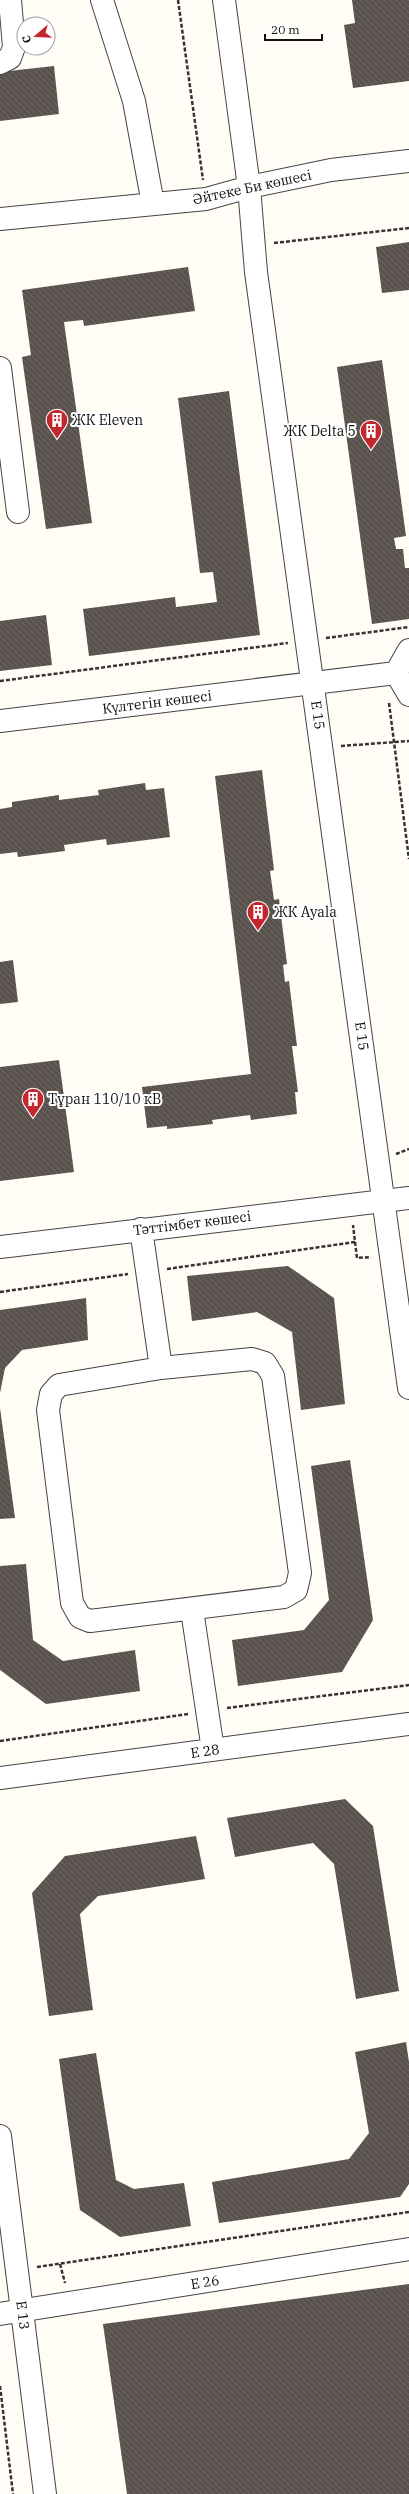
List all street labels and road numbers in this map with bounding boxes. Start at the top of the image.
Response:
street label: Әйтеке Би көшесі [191,166,313,208]
street label: Күлтегін көшесі [101,686,213,718]
street label: E 15 [307,699,329,731]
street label: E 15 [351,1020,373,1052]
street label: Тәттімбет көшесі [132,1207,252,1239]
street label: E 28 [189,1740,221,1762]
street label: E 26 [189,2271,221,2293]
street label: E 13 [12,2299,34,2331]

